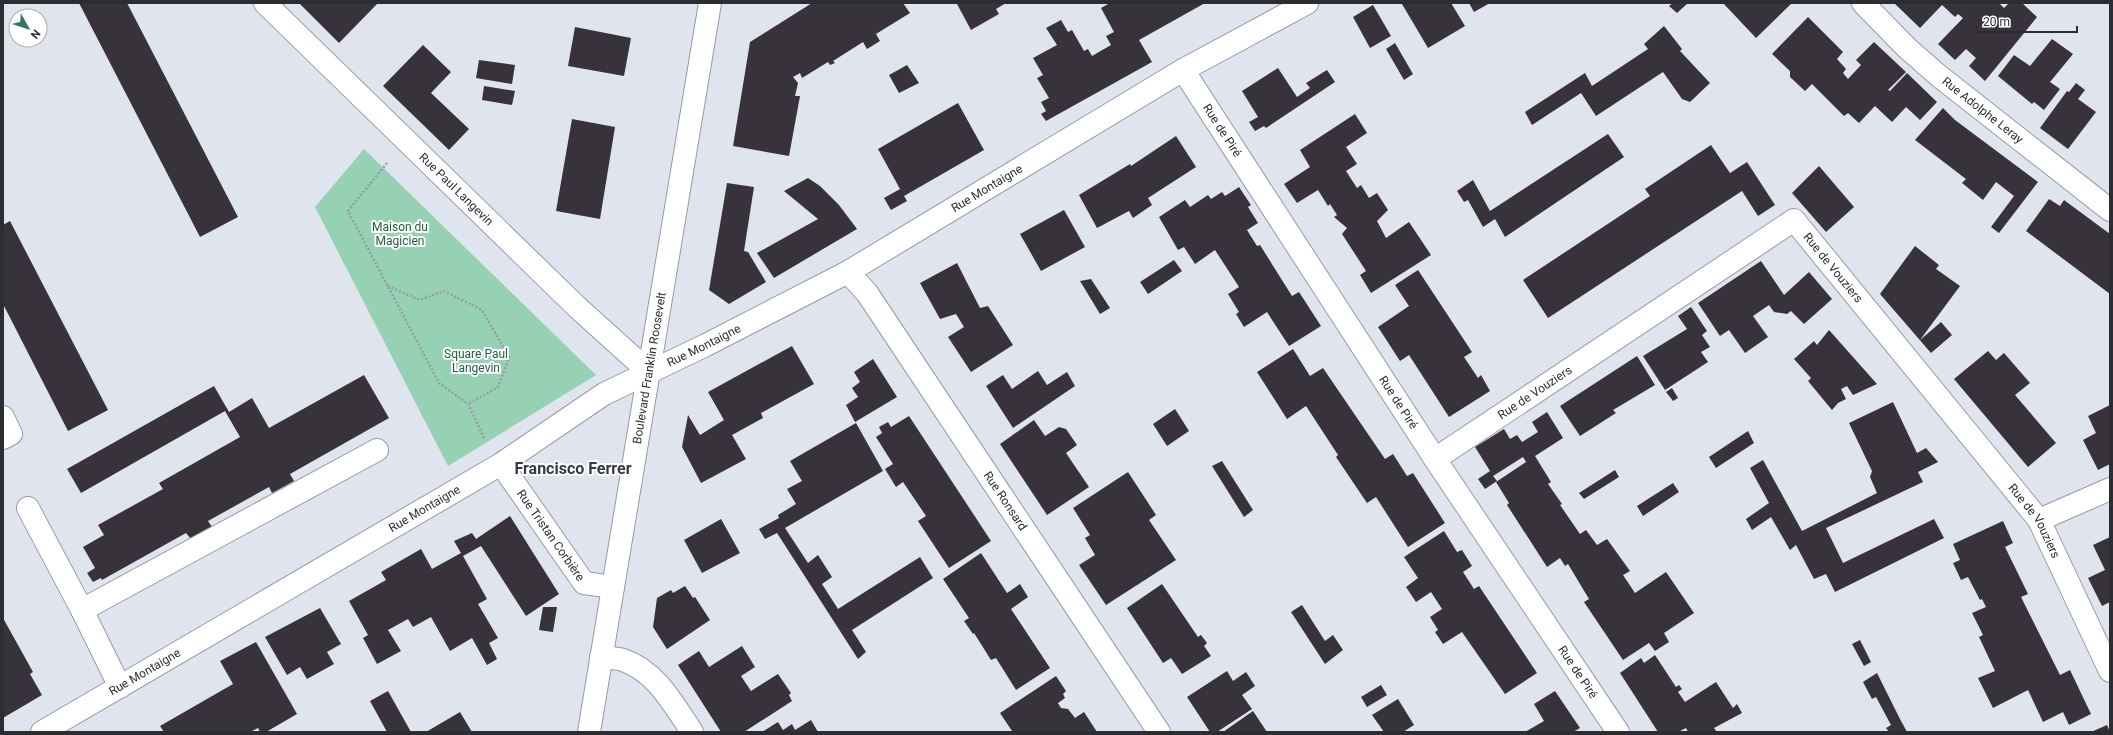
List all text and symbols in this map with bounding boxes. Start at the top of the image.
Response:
north arrow [8,8,48,48]
scale bar [1977,8,2077,34]
text: 20 m [1983,15,2010,29]
text: N [28,27,43,41]
street label: Rue Adolphe Leray [1939,74,2026,147]
street label: Rue de Piré [1200,101,1244,160]
street label: Rue Paul Langevin [416,150,496,229]
street label: Rue Montaigne [949,161,1025,215]
park label: Maison du Magicien [372,220,428,248]
street label: Rue de Vouziers [1800,230,1866,306]
street label: Boulevard Franklin Roosevelt [630,291,669,445]
street label: Rue Montaigne [665,321,743,370]
park label: Square Paul Langevin [444,347,508,375]
street label: Rue de Vouziers [1495,363,1575,422]
street label: Rue de Piré [1376,373,1421,431]
district label: Francisco Ferrer [514,459,632,478]
street label: Rue Ronsard [981,469,1030,533]
street label: Rue de Vouziers [2005,481,2063,560]
street label: Rue Montaigne [386,482,463,535]
street label: Rue Tristan Corbière [514,487,587,584]
street label: Rue de Piré [1555,643,1600,701]
street label: Rue Montaigne [106,646,183,698]

